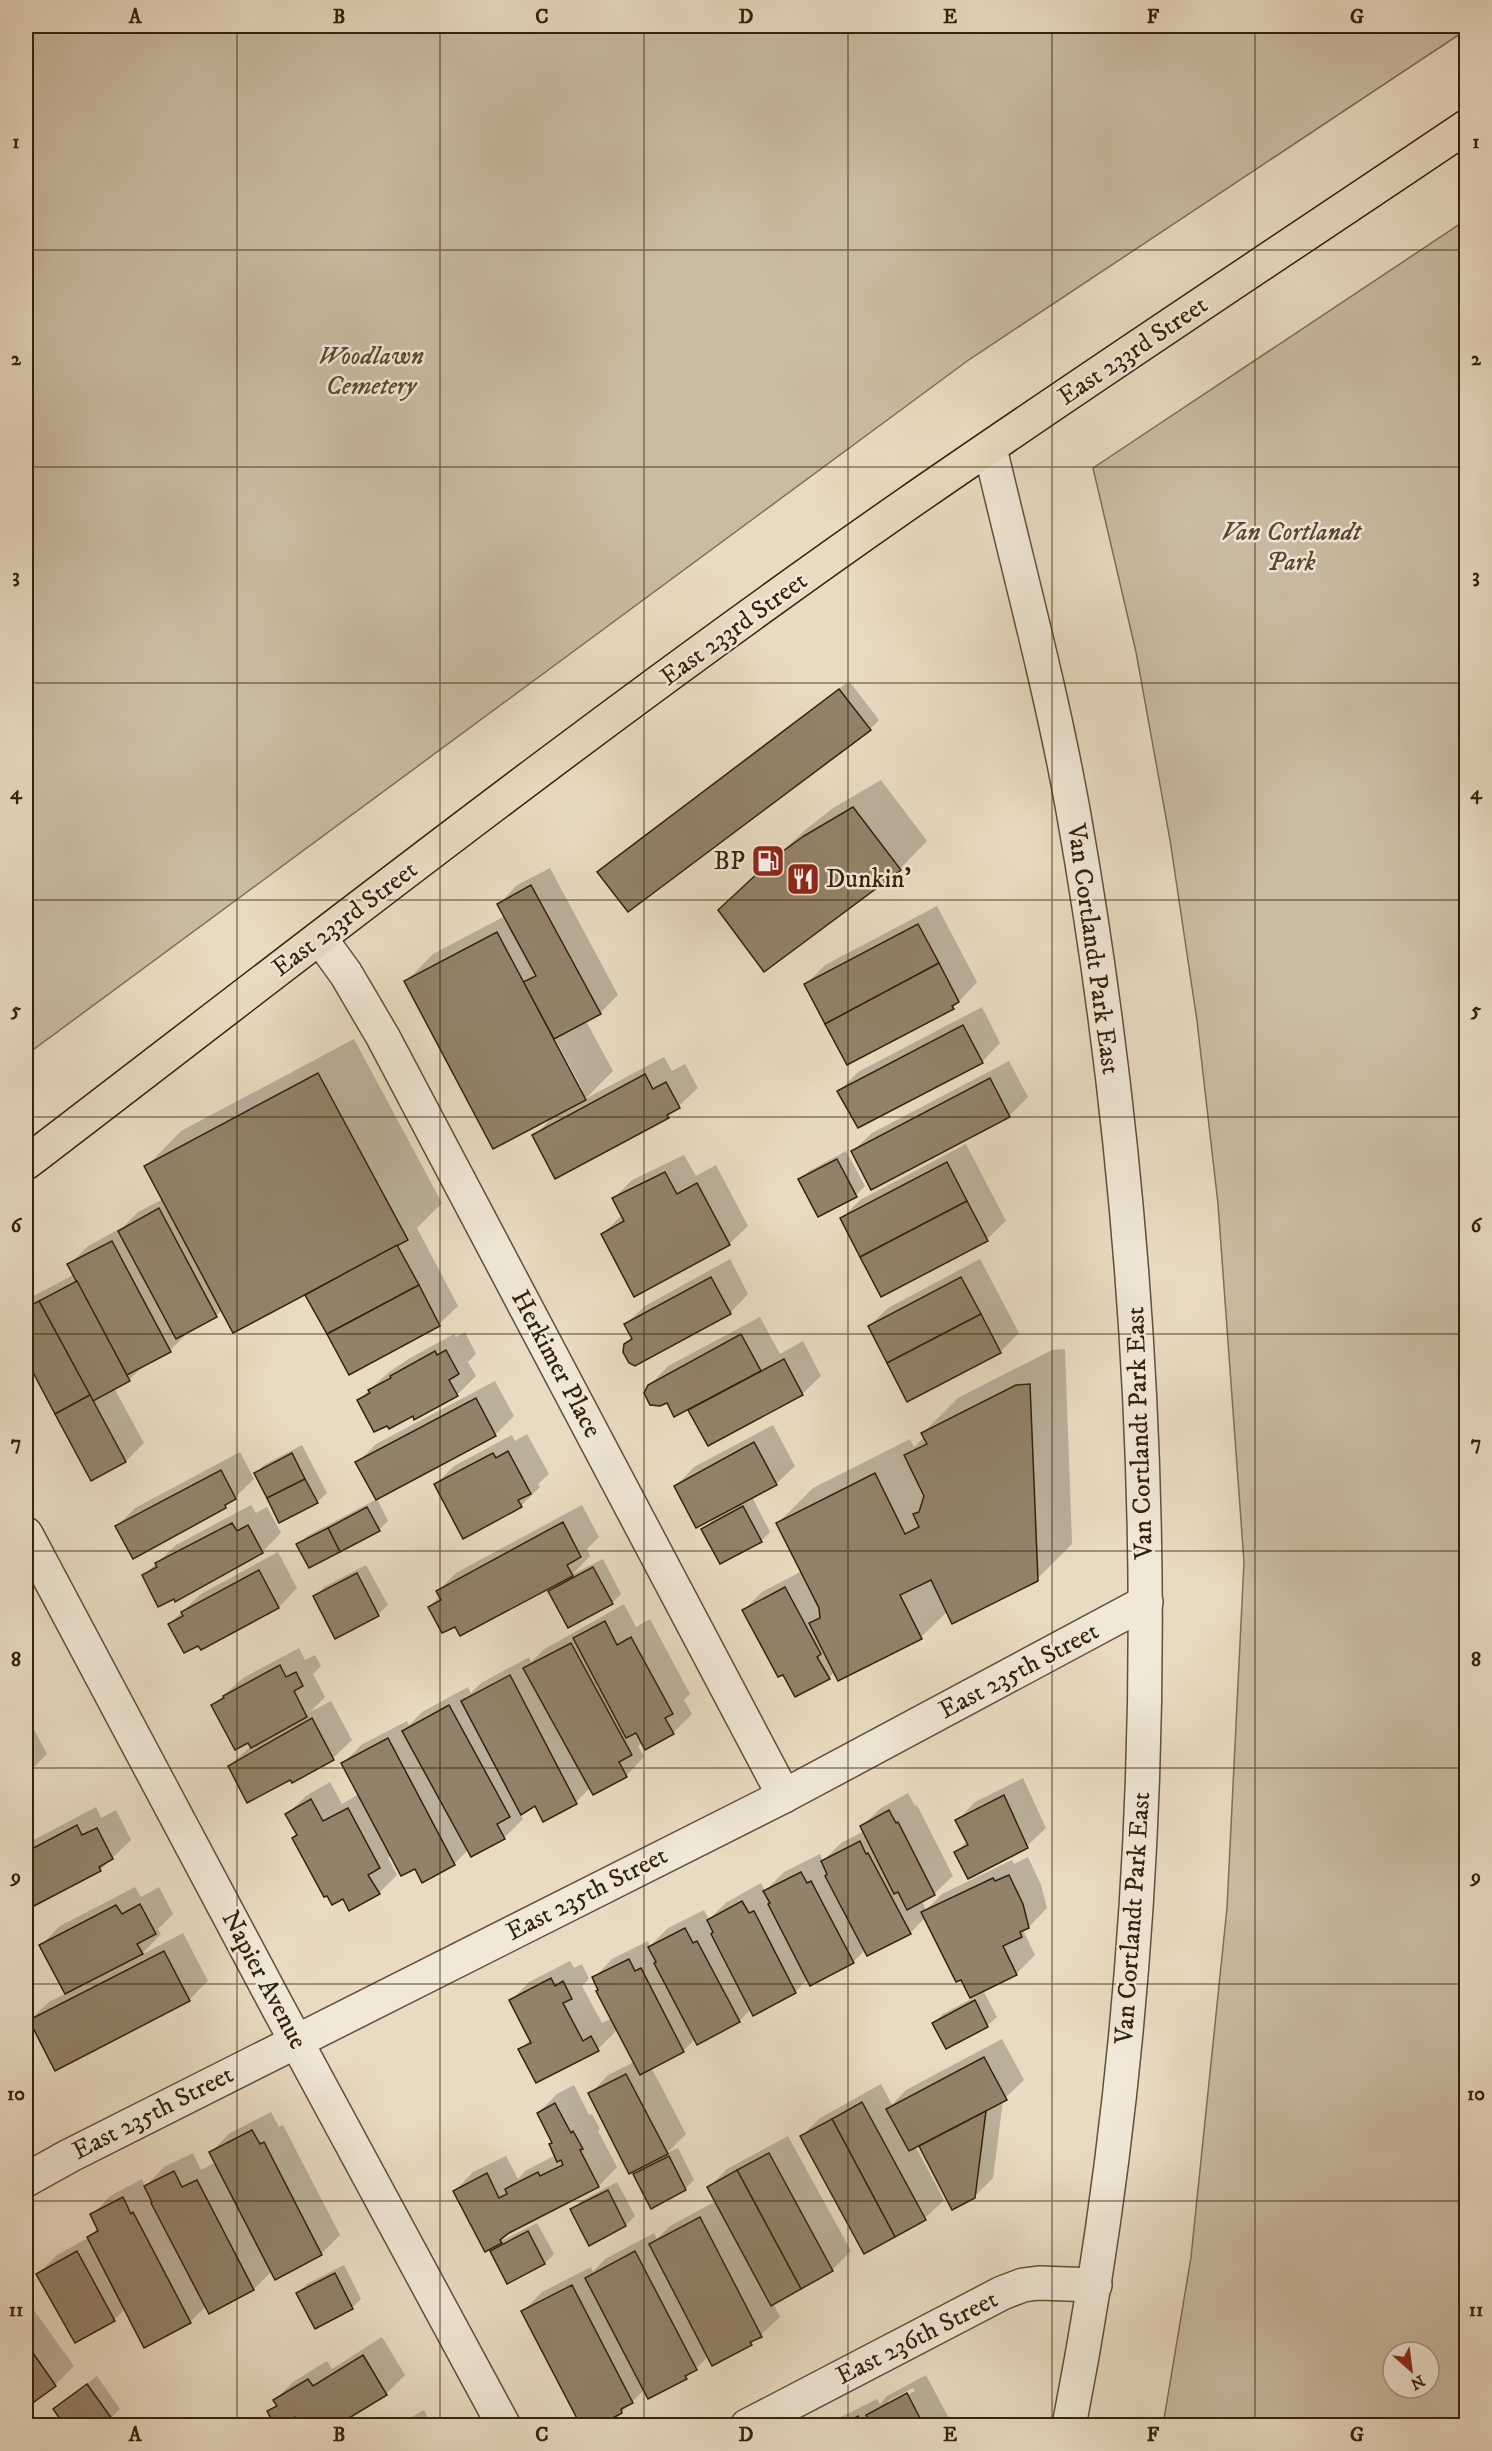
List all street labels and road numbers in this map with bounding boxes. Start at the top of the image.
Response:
street label: East 233rd Street [1052,289,1214,413]
street label: East 233rd Street [654,565,814,693]
street label: Van Cortlandt Park East [1059,821,1127,1076]
street label: East 233rd Street [266,854,424,984]
street label: Herkimer Place [503,1284,609,1444]
street label: Van Cortlandt Park East [1119,1306,1161,1561]
street label: East 235th Street [933,1615,1105,1727]
street label: Van Cortlandt Park East [1108,1791,1158,2046]
street label: East 235th Street [501,1839,673,1949]
street label: Napier Avenue [214,1905,314,2055]
street label: East 235th Street [67,2058,239,2168]
street label: East 236th Street [831,2283,1003,2393]

